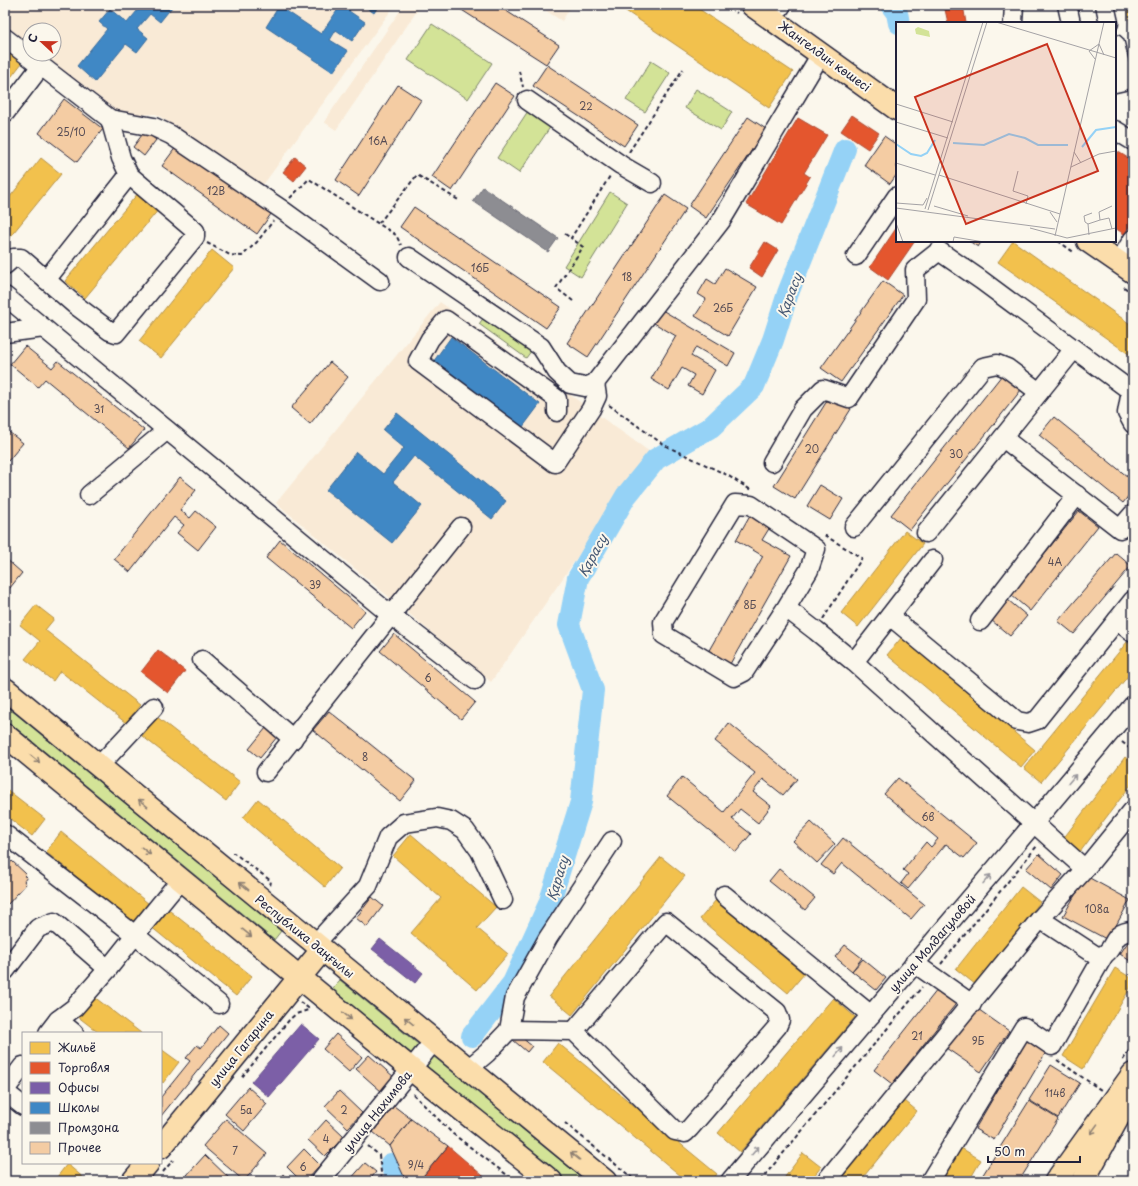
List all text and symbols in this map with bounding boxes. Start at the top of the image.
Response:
street label: Жангелдин көшесі [774,16,875,96]
north arrow [22,22,62,62]
inset map [896,22,1116,242]
text: С [23,31,42,45]
house number: 22 [579,98,593,113]
house number: 25/10 [56,124,86,139]
house number: 16А [368,133,388,148]
house number: 12В [207,183,225,198]
house number: 16Б [471,260,489,275]
house number: 18 [622,269,632,284]
water label: Қарасу [772,269,807,320]
house number: 26Б [713,300,734,315]
house number: 31 [94,401,104,416]
house number: 20 [805,441,819,456]
house number: 30 [949,446,963,461]
water label: Қарасу [573,529,612,580]
house number: 4А [1048,554,1062,569]
house number: 39 [309,577,321,592]
house number: 8Б [744,597,757,612]
house number: 6 [424,670,432,685]
house number: 8 [362,749,368,764]
one-way arrow [30,755,41,764]
one-way arrow [1067,774,1076,785]
one-way arrow [138,799,149,807]
house number: 6в [922,809,935,824]
one-way arrow [141,846,152,855]
water label: Қарасу [541,852,573,903]
one-way arrow [983,873,992,884]
one-way arrow [238,881,249,890]
street label: Республика даңғылы [251,890,359,982]
street label: улица Молдагуловой [885,890,979,996]
house number: 108а [1085,901,1110,916]
one-way arrow [241,929,252,938]
street label: улица Гагарина [205,1006,278,1090]
one-way arrow [342,1012,353,1020]
one-way arrow [404,1017,415,1025]
house number: 21 [911,1028,923,1043]
legend [22,1032,162,1164]
house number: 9Б [972,1033,985,1048]
text: Жильё [57,1038,96,1056]
one-way arrow [835,1047,844,1057]
text: Торговля [58,1058,110,1076]
street label: улица Нахимова [338,1066,416,1156]
text: Офисы [58,1078,99,1096]
house number: 114в [1045,1085,1066,1100]
text: Школы [58,1098,100,1116]
house number: 5а [240,1102,253,1117]
house number: 2 [340,1102,348,1117]
text: Промзона [58,1118,120,1136]
one-way arrow [1090,1123,1098,1134]
house number: 4 [323,1131,330,1146]
text: Прочее [58,1138,102,1156]
scale bar [988,1138,1080,1164]
text: 50 m [994,1142,1025,1160]
house number: 7 [232,1143,238,1158]
one-way arrow [751,1146,760,1157]
one-way arrow [570,1152,580,1161]
house number: 9/4 [408,1157,425,1172]
house number: 6 [299,1159,307,1174]

